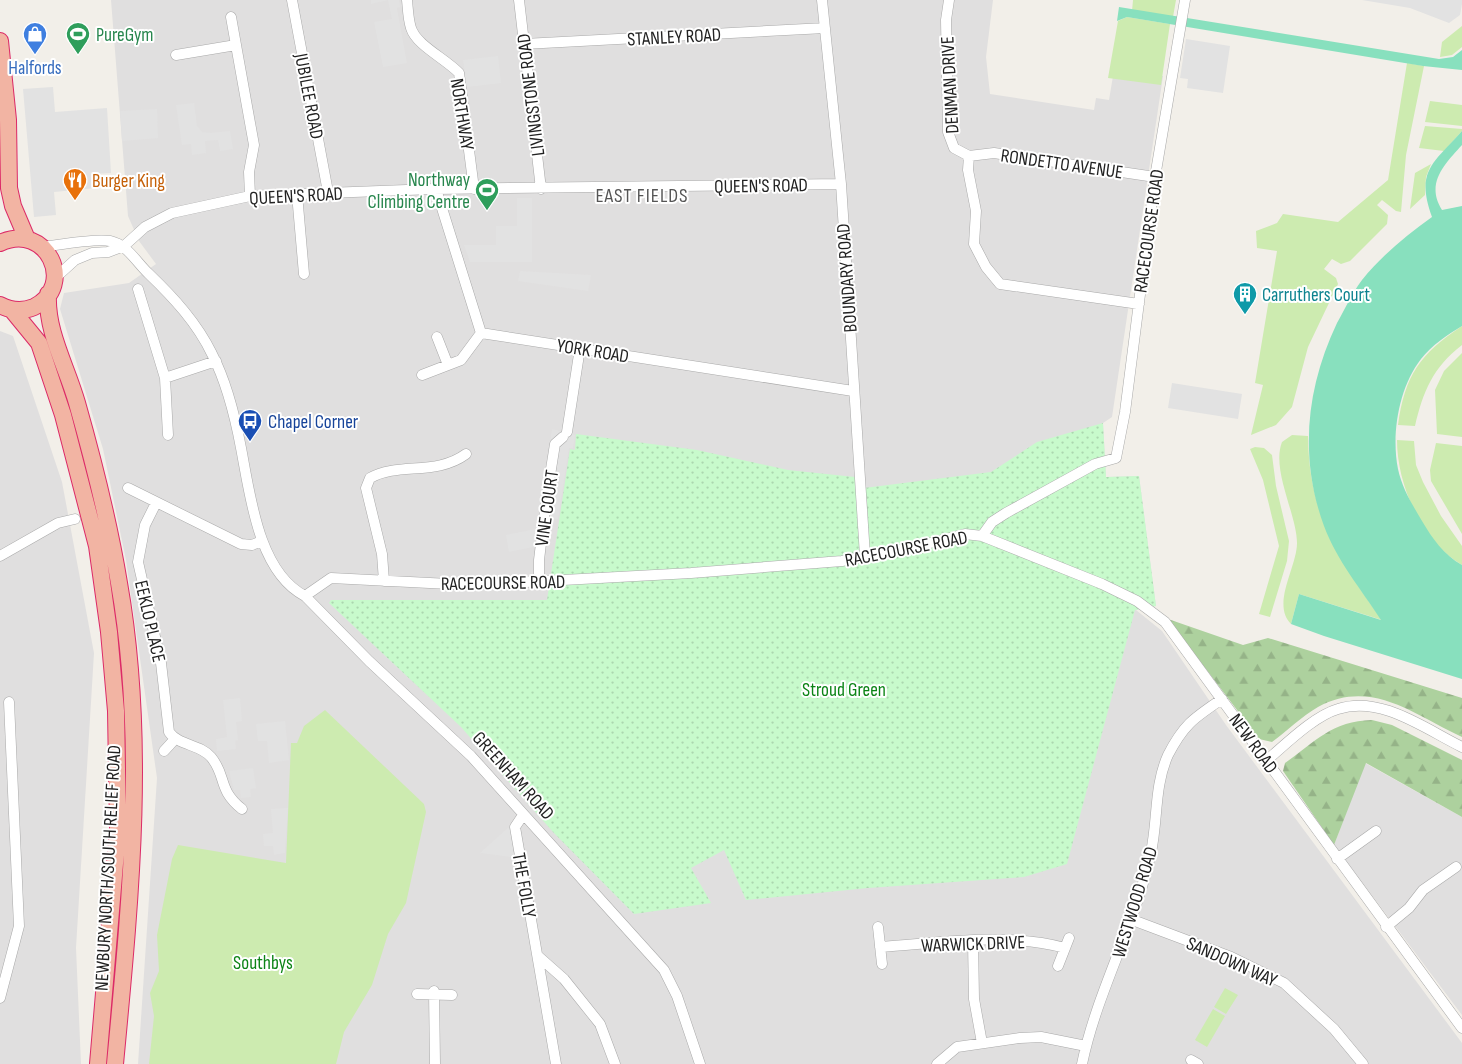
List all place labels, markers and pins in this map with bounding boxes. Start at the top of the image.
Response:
shop icon: Halfords [22,21,48,55]
sports icon: PureGym [65,21,91,55]
place label: PureGym [96,24,154,47]
place label: Halfords [8,57,62,80]
restaurant icon: Burger King [62,167,88,201]
place label: Northway Climbing Centre [367,169,471,214]
place label: Burger King [92,170,165,193]
sports icon: Northway Climbing Centre [474,177,500,211]
building icon: Carruthers Court [1232,281,1258,315]
place label: Carruthers Court [1262,284,1370,307]
bus stop icon: Chapel Corner [237,408,263,442]
place label: Chapel Corner [268,411,359,434]

